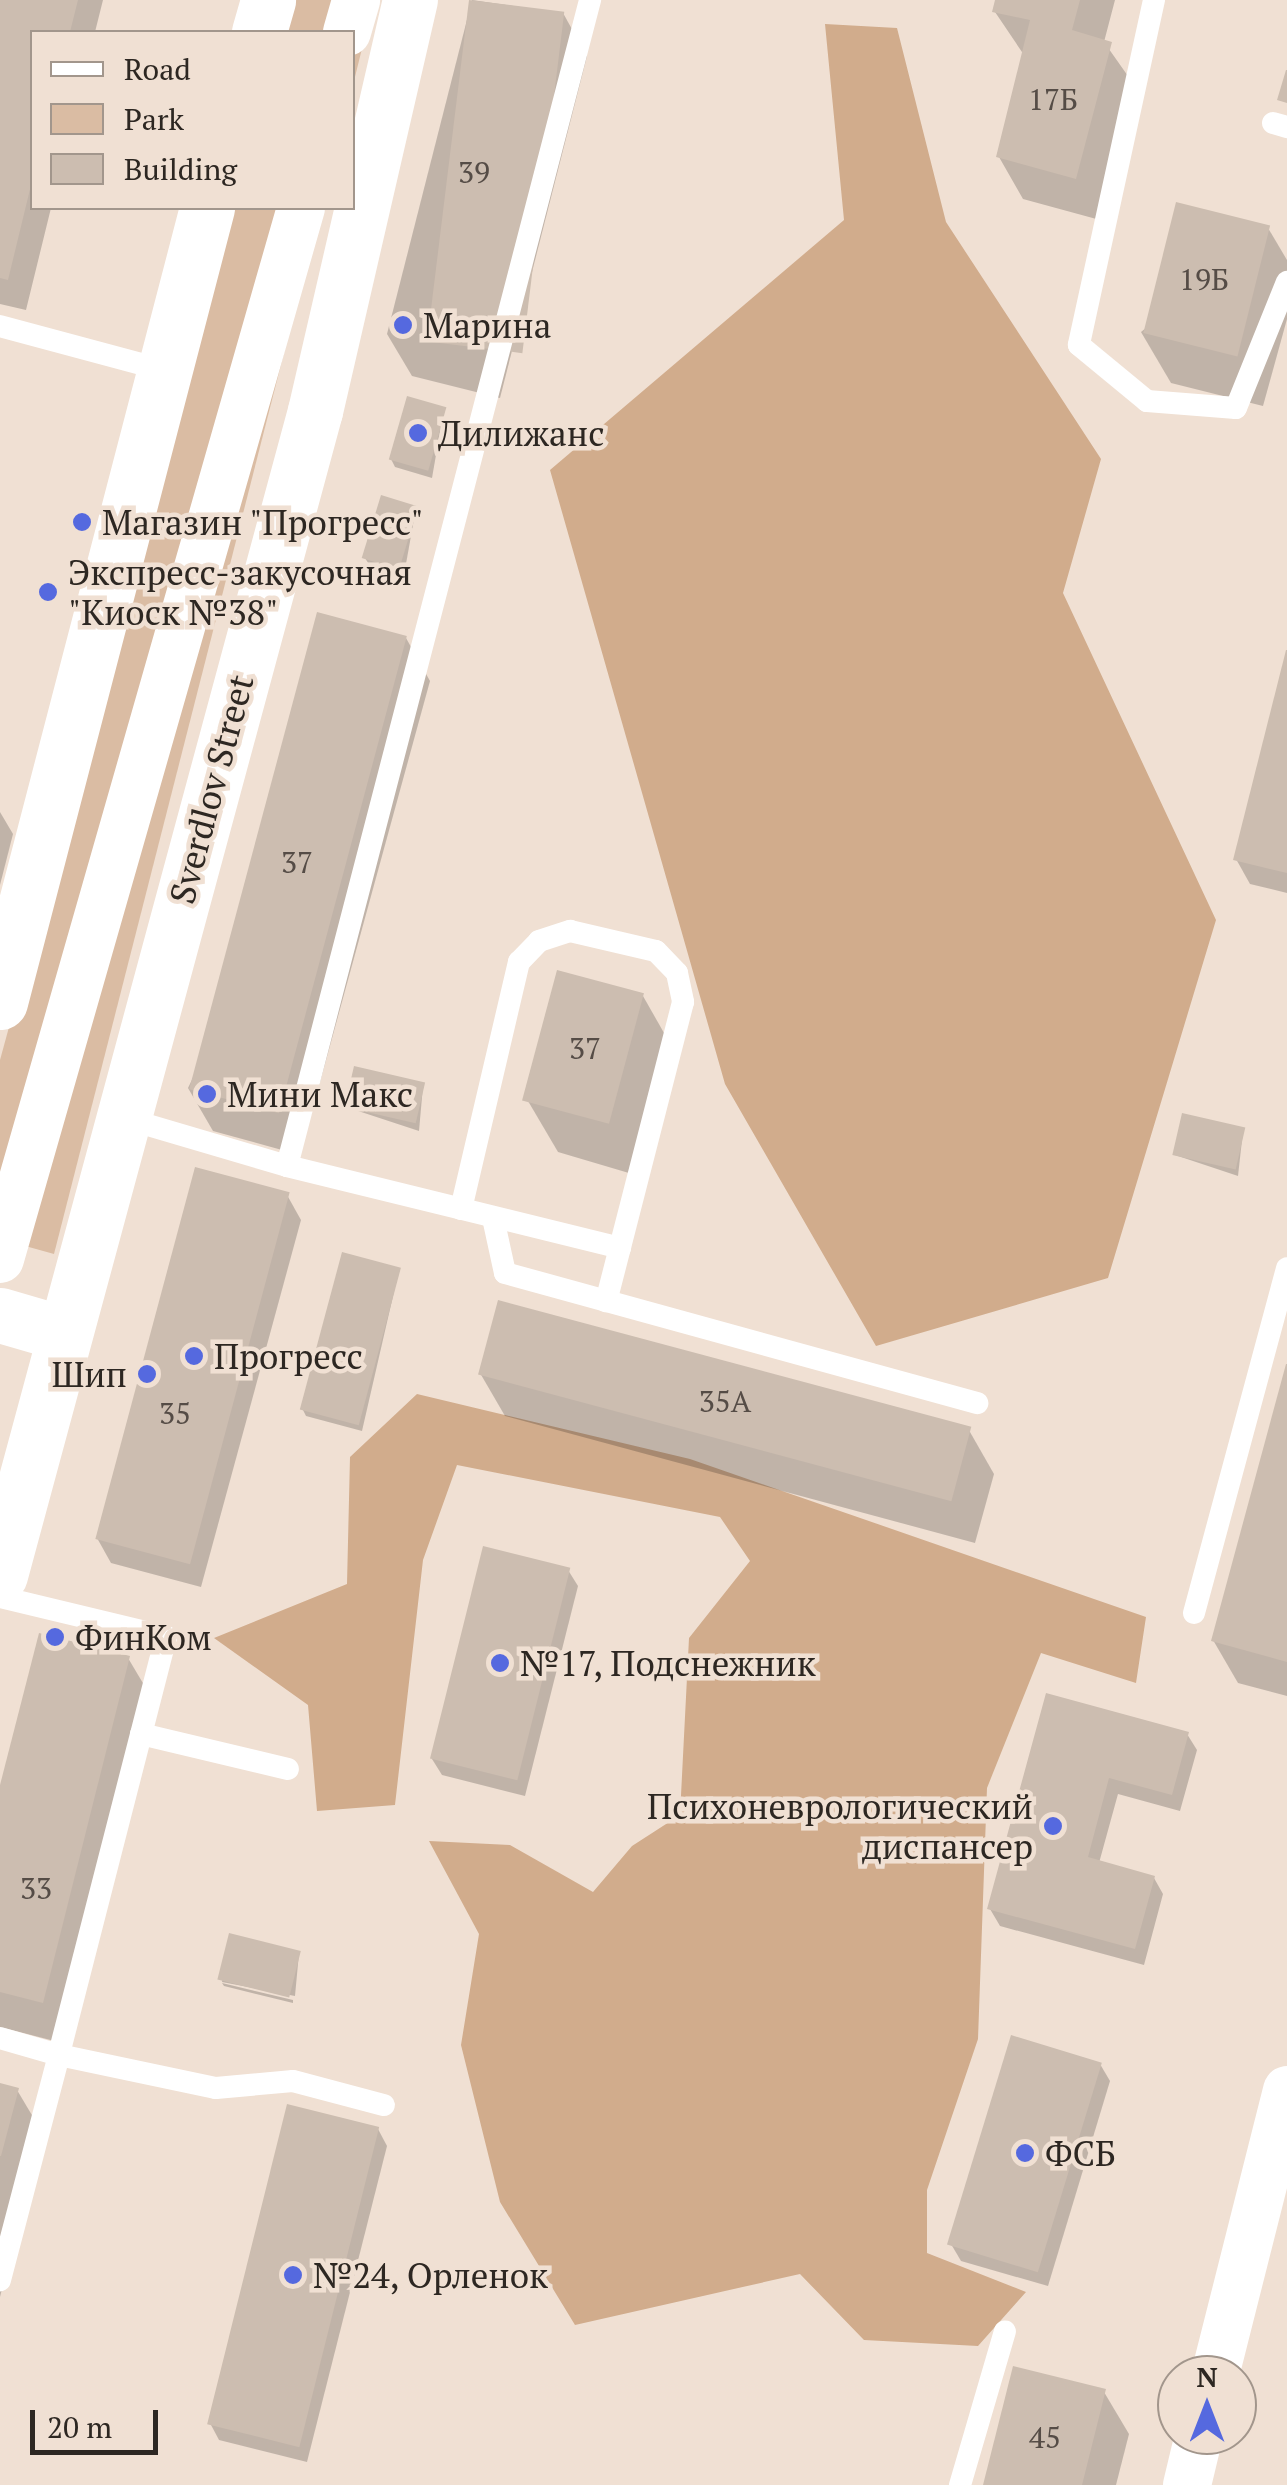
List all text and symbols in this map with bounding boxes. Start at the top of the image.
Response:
legend [30,30,355,210]
text: Road [124,49,191,89]
house number: 17Б [1028,81,1078,117]
text: Park [124,99,184,139]
text: Building [124,149,237,189]
house number: 39 [458,154,490,190]
house number: 19Б [1179,261,1229,297]
place label: Марина [423,304,551,346]
marker: Марина [392,314,414,336]
place label: Дилижанс [438,412,604,454]
marker: Дилижанс [407,422,429,444]
place label: Магазин "Прогресс" [102,501,425,543]
marker: Магазин "Прогресс" [71,511,93,533]
place label: Экспресс-закусочная "Киоск №38" [68,551,412,633]
marker: Экспресс-закусочная "Киоск №38" [37,581,59,603]
street label: Sverdlov Street [160,670,262,908]
house number: 37 [281,844,313,880]
house number: 37 [569,1030,601,1066]
place label: Мини Макс [227,1073,413,1115]
marker: Мини Макс [196,1083,218,1105]
place label: Прогресс [214,1335,363,1377]
marker: Прогресс [183,1345,205,1367]
place label: Шип [52,1353,127,1395]
marker: Шип [136,1363,158,1385]
house number: 35А [699,1383,751,1419]
house number: 35 [159,1395,191,1431]
place label: ФинКом [75,1616,212,1658]
marker: ФинКом [44,1626,66,1648]
place label: №17, Подснежник [520,1642,821,1684]
marker: №17, Подснежник [489,1652,511,1674]
place label: Психоневрологический диспансер [647,1785,1033,1867]
marker: Психоневрологический диспансер [1042,1815,1064,1837]
house number: 33 [20,1870,52,1906]
place label: ФСБ [1045,2132,1116,2174]
marker: ФСБ [1014,2142,1036,2164]
place label: №24, Орленок [313,2254,549,2296]
marker: №24, Орленок [282,2264,304,2286]
north arrow [1157,2355,1257,2455]
text: N [1196,2358,1218,2395]
scale bar [35,2390,162,2452]
text: 20 m [47,2407,112,2447]
house number: 45 [1029,2419,1061,2455]

